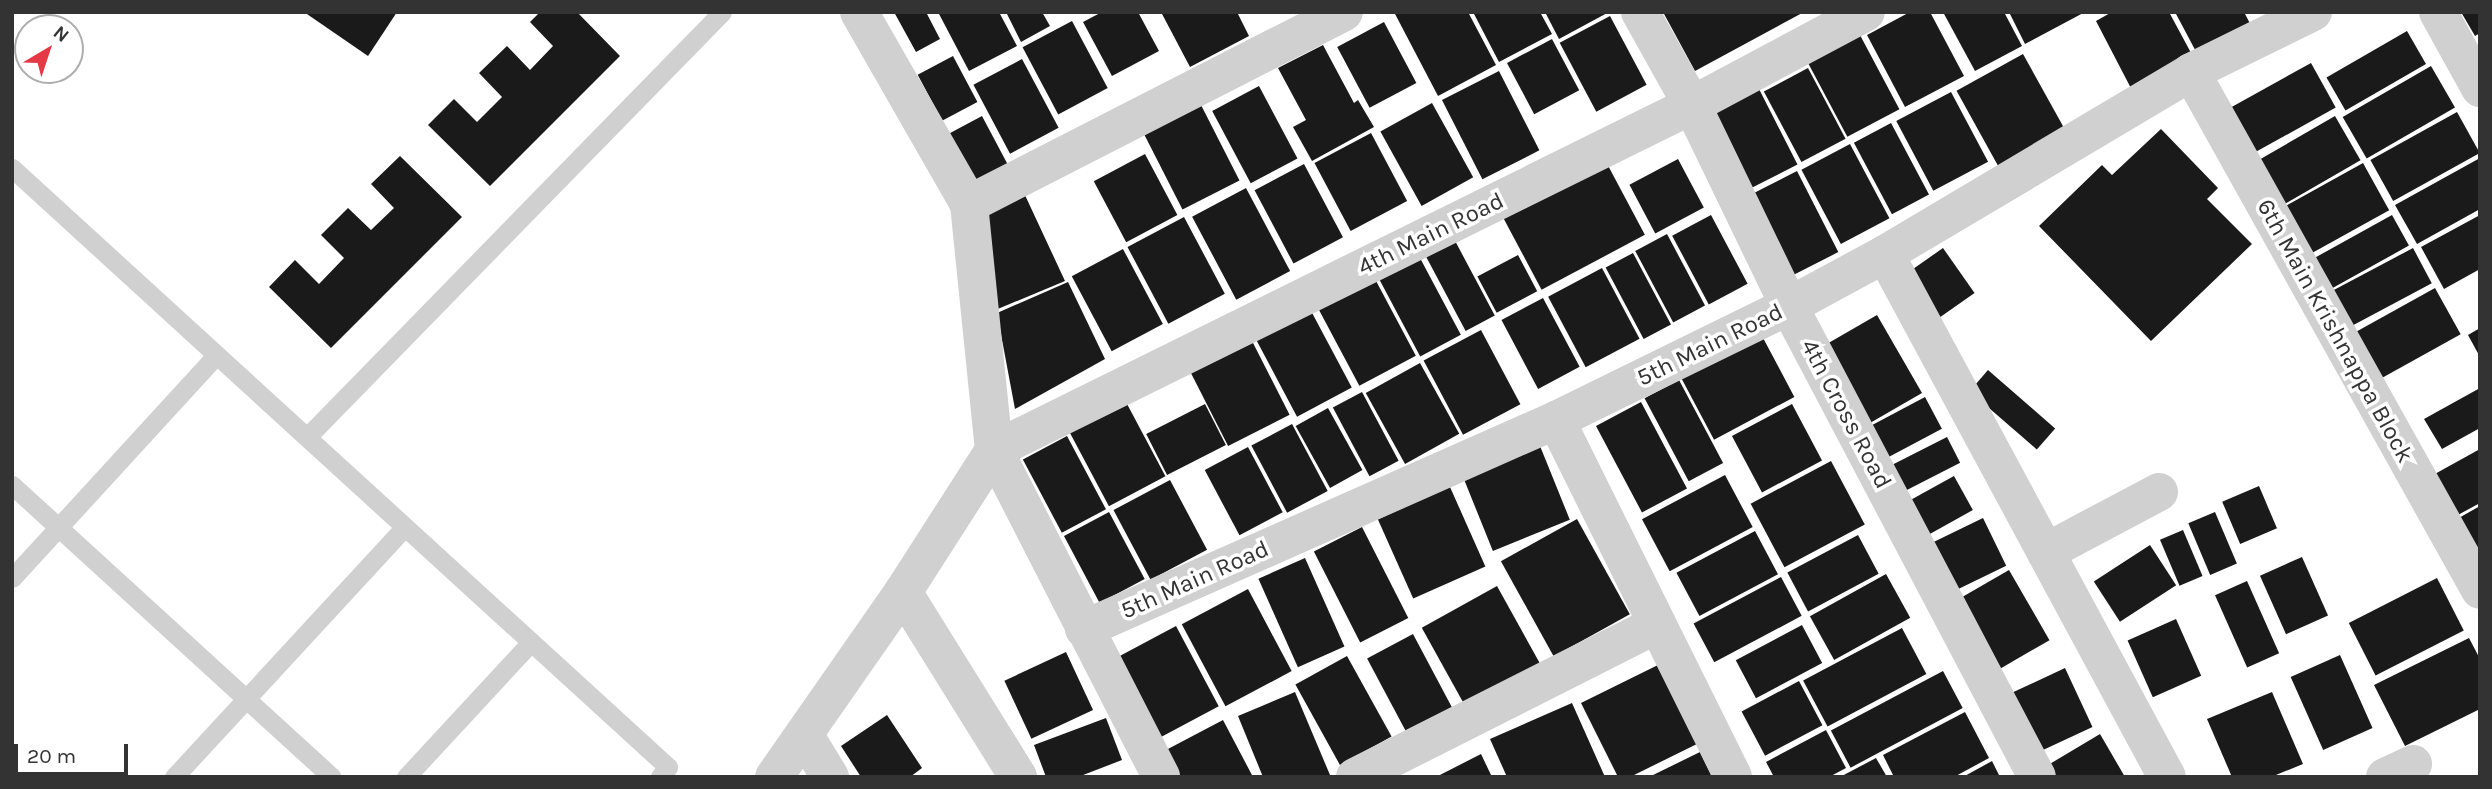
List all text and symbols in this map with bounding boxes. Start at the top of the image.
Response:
north arrow [14,14,84,84]
text: N [49,21,73,47]
street label: 4th Main Road [1353,186,1509,282]
street label: 6th Main Krishnappa Block [2250,194,2420,468]
street label: 5th Main Road [1632,297,1788,393]
street label: 4th Cross Road [1794,334,1898,494]
street label: 5th Main Road [1117,535,1273,625]
scale bar [18,730,131,774]
text: 20 m [27,744,76,768]

